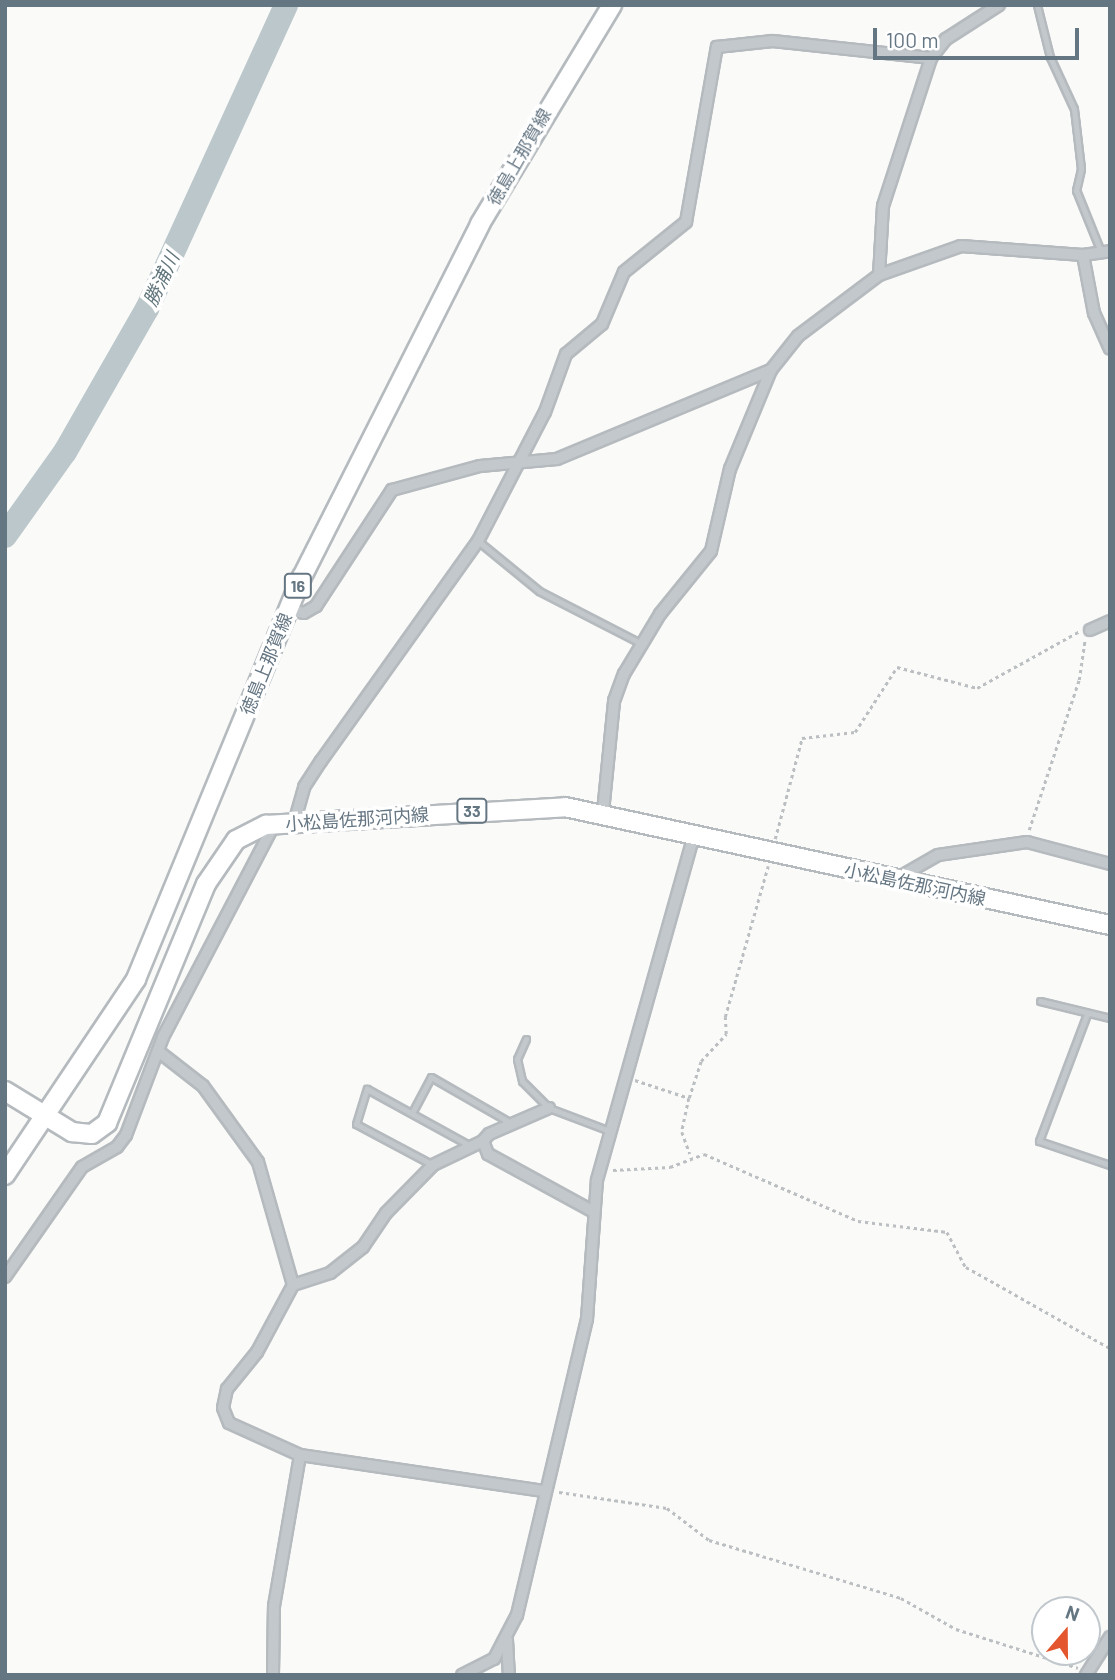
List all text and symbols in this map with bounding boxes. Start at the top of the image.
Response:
scale bar [877,14,1084,58]
text: 100 m [886,27,939,52]
street label: 徳島上那賀線 [483,105,555,209]
water label: 勝浦川 [139,248,183,310]
road number: 16 [282,573,314,598]
street label: 徳島上那賀線 [236,610,296,718]
road number: 33 [456,798,488,824]
street label: 小松島佐那河内線 [284,803,430,835]
street label: 小松島佐那河内線 [842,858,988,910]
north arrow [1031,1596,1101,1666]
text: N [1063,1600,1083,1626]

